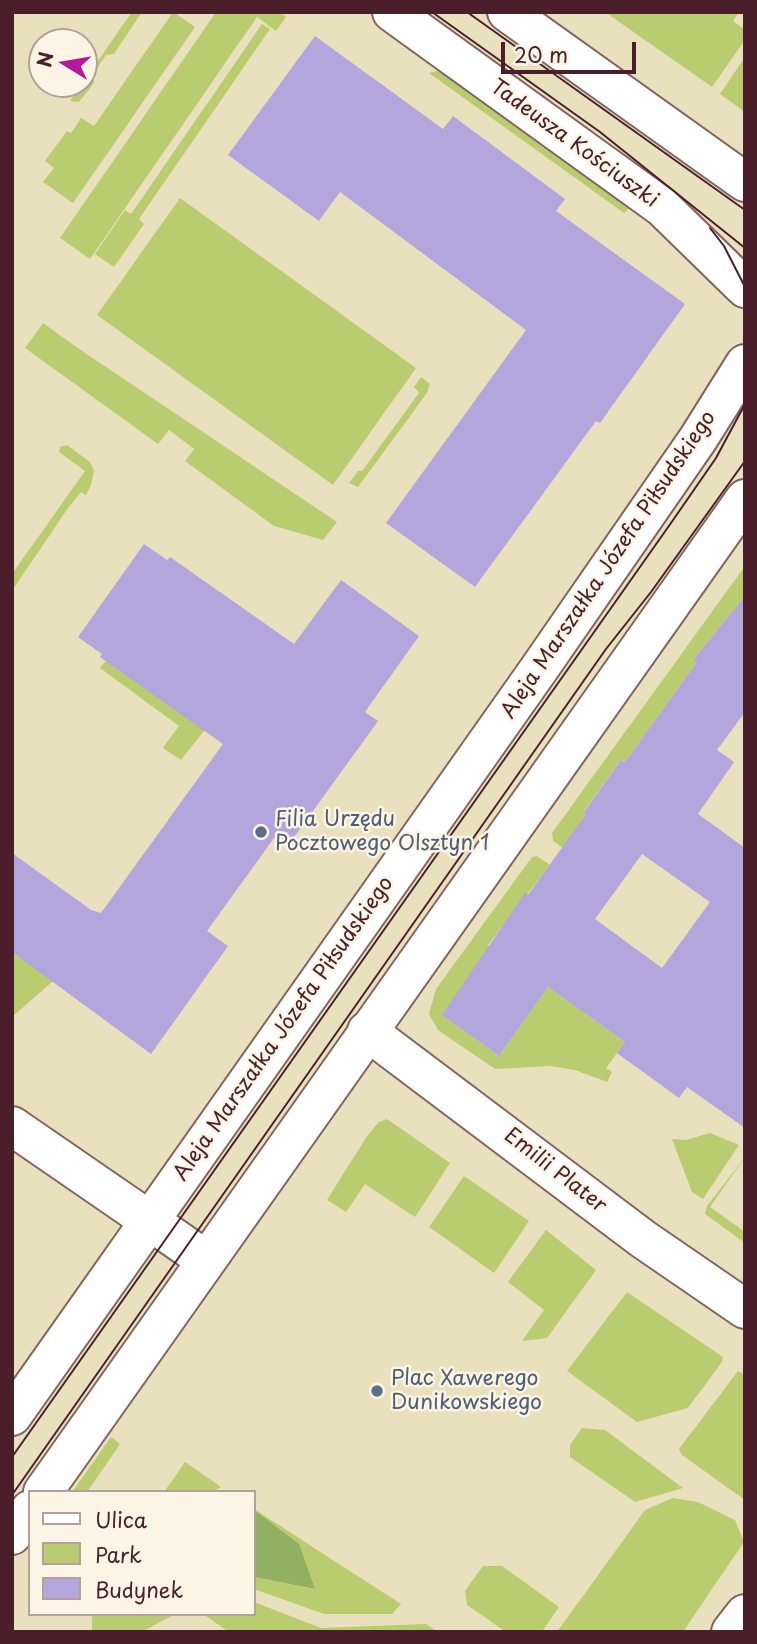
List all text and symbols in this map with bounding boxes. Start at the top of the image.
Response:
north arrow [28,28,98,98]
scale bar [505,28,640,72]
text: 20 m [514,38,568,70]
text: N [29,49,60,69]
street label: Tadeusza Kościuszki [485,75,663,213]
street label: Aleja Marszałka Józefa Piłsudskiego [496,406,722,724]
place label: Filia Urzędu Pocztowego Olsztyn 1 [275,807,489,857]
marker: Filia Urzędu Pocztowego Olsztyn 1 [253,824,269,840]
street label: Aleja Marszałka Józefa Piłsudskiego [169,872,399,1186]
street label: Emilii Plater [499,1123,611,1219]
place label: Plac Xawerego Dunikowskiego [391,1366,542,1416]
marker: Plac Xawerego Dunikowskiego [369,1383,385,1399]
legend [28,1490,256,1616]
text: Ulica [95,1503,147,1535]
text: Park [95,1538,142,1570]
text: Budynek [95,1573,183,1605]

